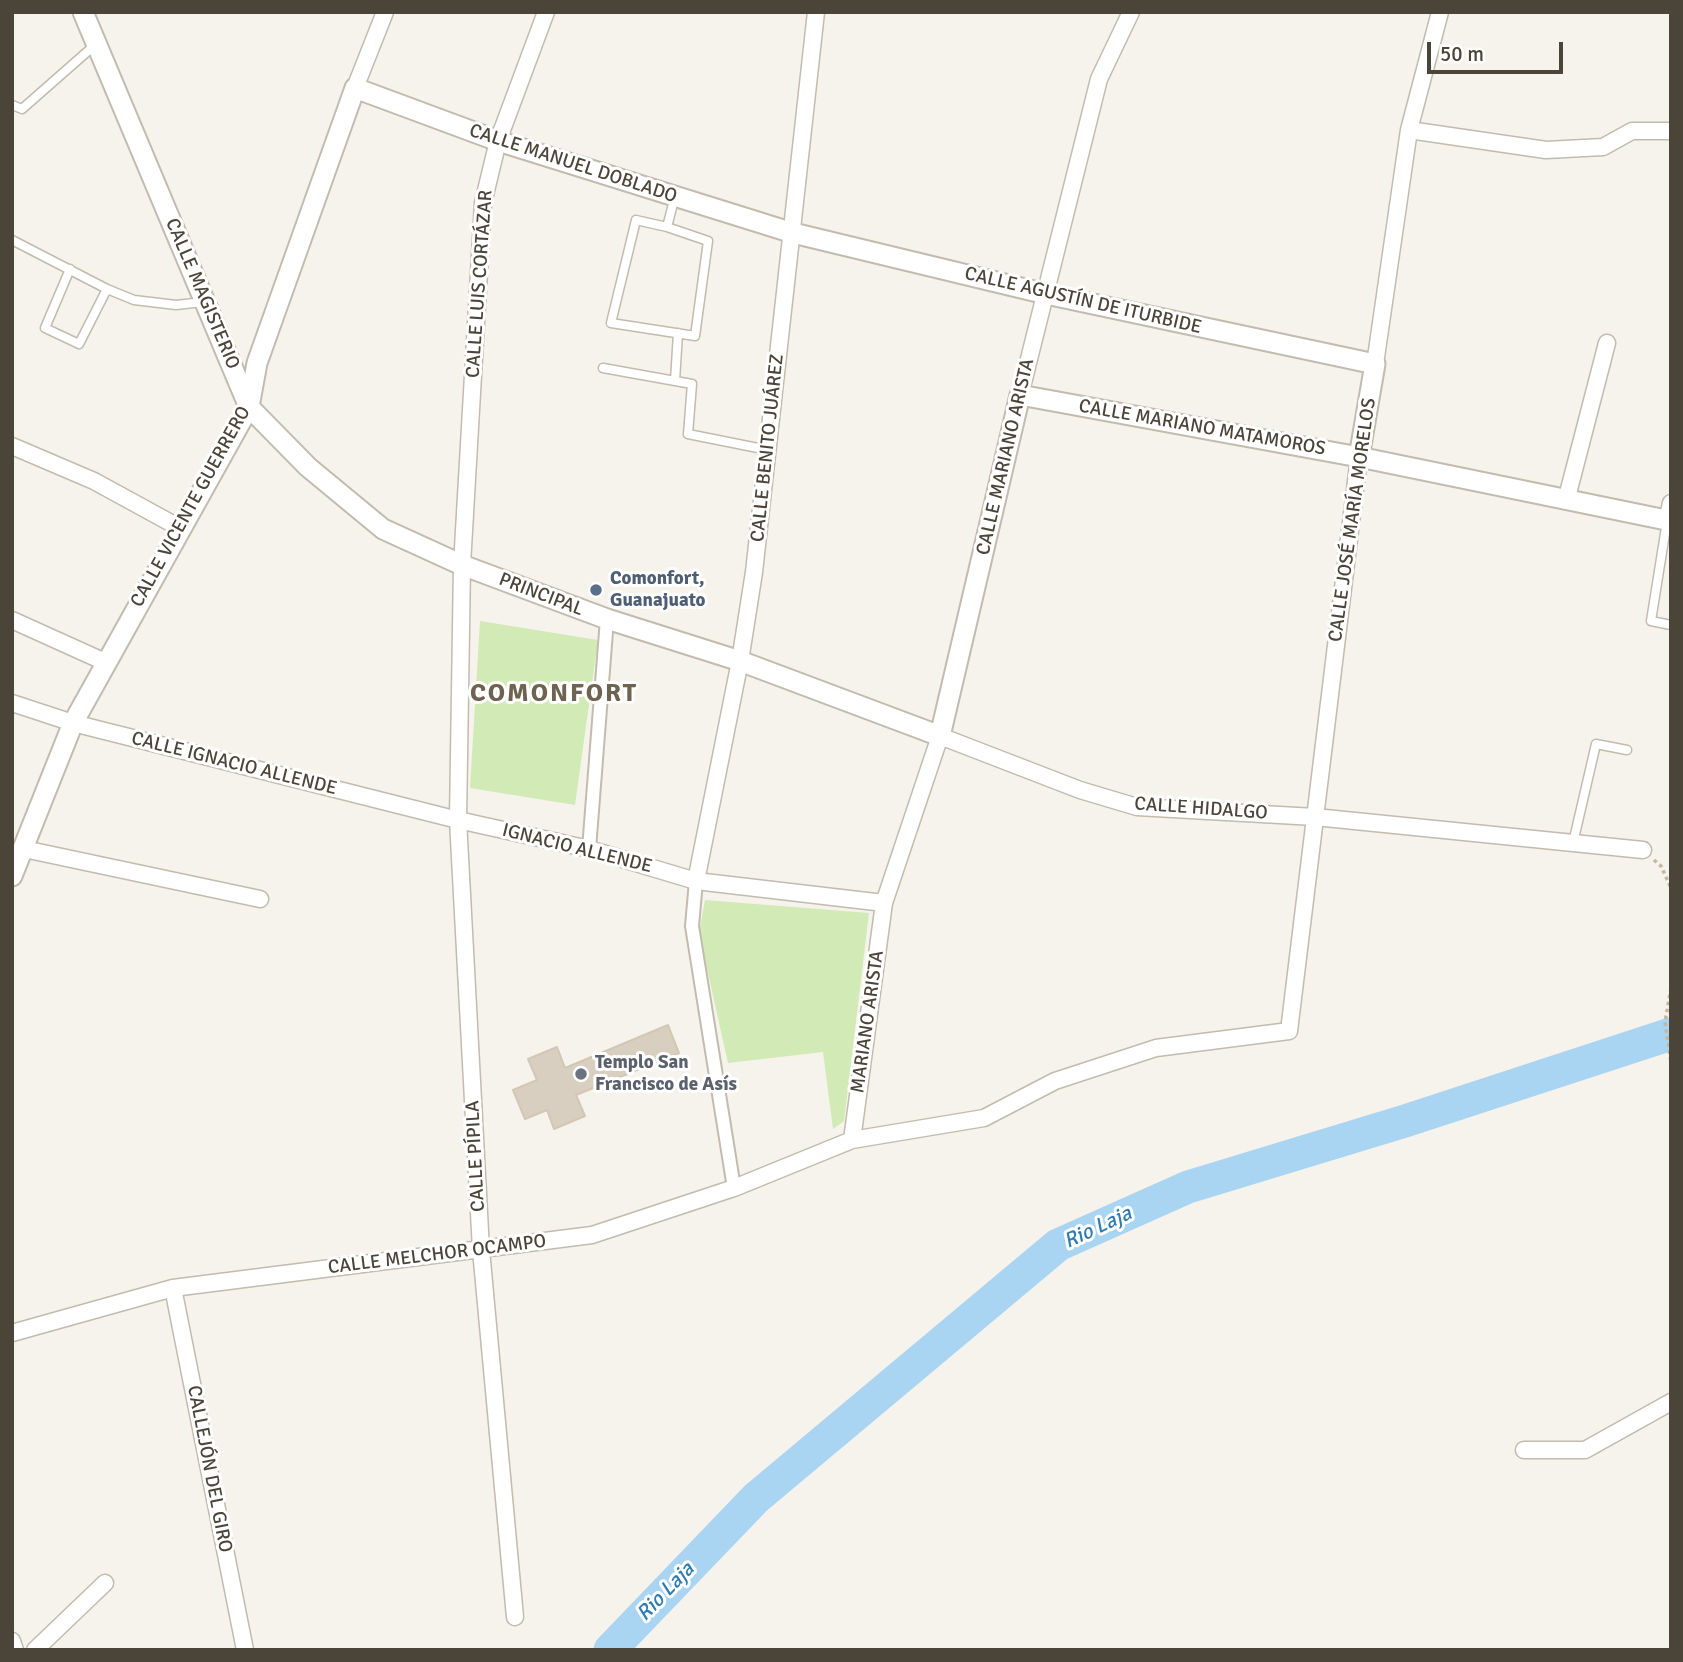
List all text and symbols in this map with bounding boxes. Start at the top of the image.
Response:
scale bar [1431,28,1568,72]
text: 50 m [1440,41,1484,67]
street label: CALLE MANUEL DOBLADO [466,120,680,208]
street label: CALLE LUIS CORTÁZAR [462,189,498,379]
street label: CALLE MAGISTERIO [160,215,244,373]
street label: CALLE AGUSTÍN DE ITURBIDE [962,263,1204,339]
street label: CALLE BENITO JUÁREZ [747,353,789,543]
street label: CALLE MARIANO ARISTA [972,356,1040,558]
street label: CALLE MARIANO MATAMOROS [1077,395,1327,461]
street label: CALLE JOSÉ MARÍA MORELOS [1325,397,1381,643]
street label: CALLE VICENTE GUERRERO [126,403,256,611]
street label: PRINCIPAL [496,568,586,622]
place label: Comonfort, Guanajuato [610,568,706,612]
marker: Comonfort, Guanajuato [588,582,604,598]
district label: COMONFORT [471,678,637,710]
street label: CALLE IGNACIO ALLENDE [129,727,339,801]
street label: CALLE HIDALGO [1134,793,1268,825]
street label: IGNACIO ALLENDE [500,819,654,879]
street label: MARIANO ARISTA [847,949,889,1095]
place label: Templo San Francisco de Asís [595,1052,737,1096]
marker: Templo San Francisco de Asís [573,1066,589,1082]
street label: CALLE PÍPILA [462,1100,490,1212]
water label: Rio Laja [1060,1201,1136,1255]
street label: CALLE MELCHOR OCAMPO [327,1230,547,1280]
street label: CALLEJÓN DEL GIRO [182,1384,236,1554]
water label: Rio Laja [632,1557,700,1627]

